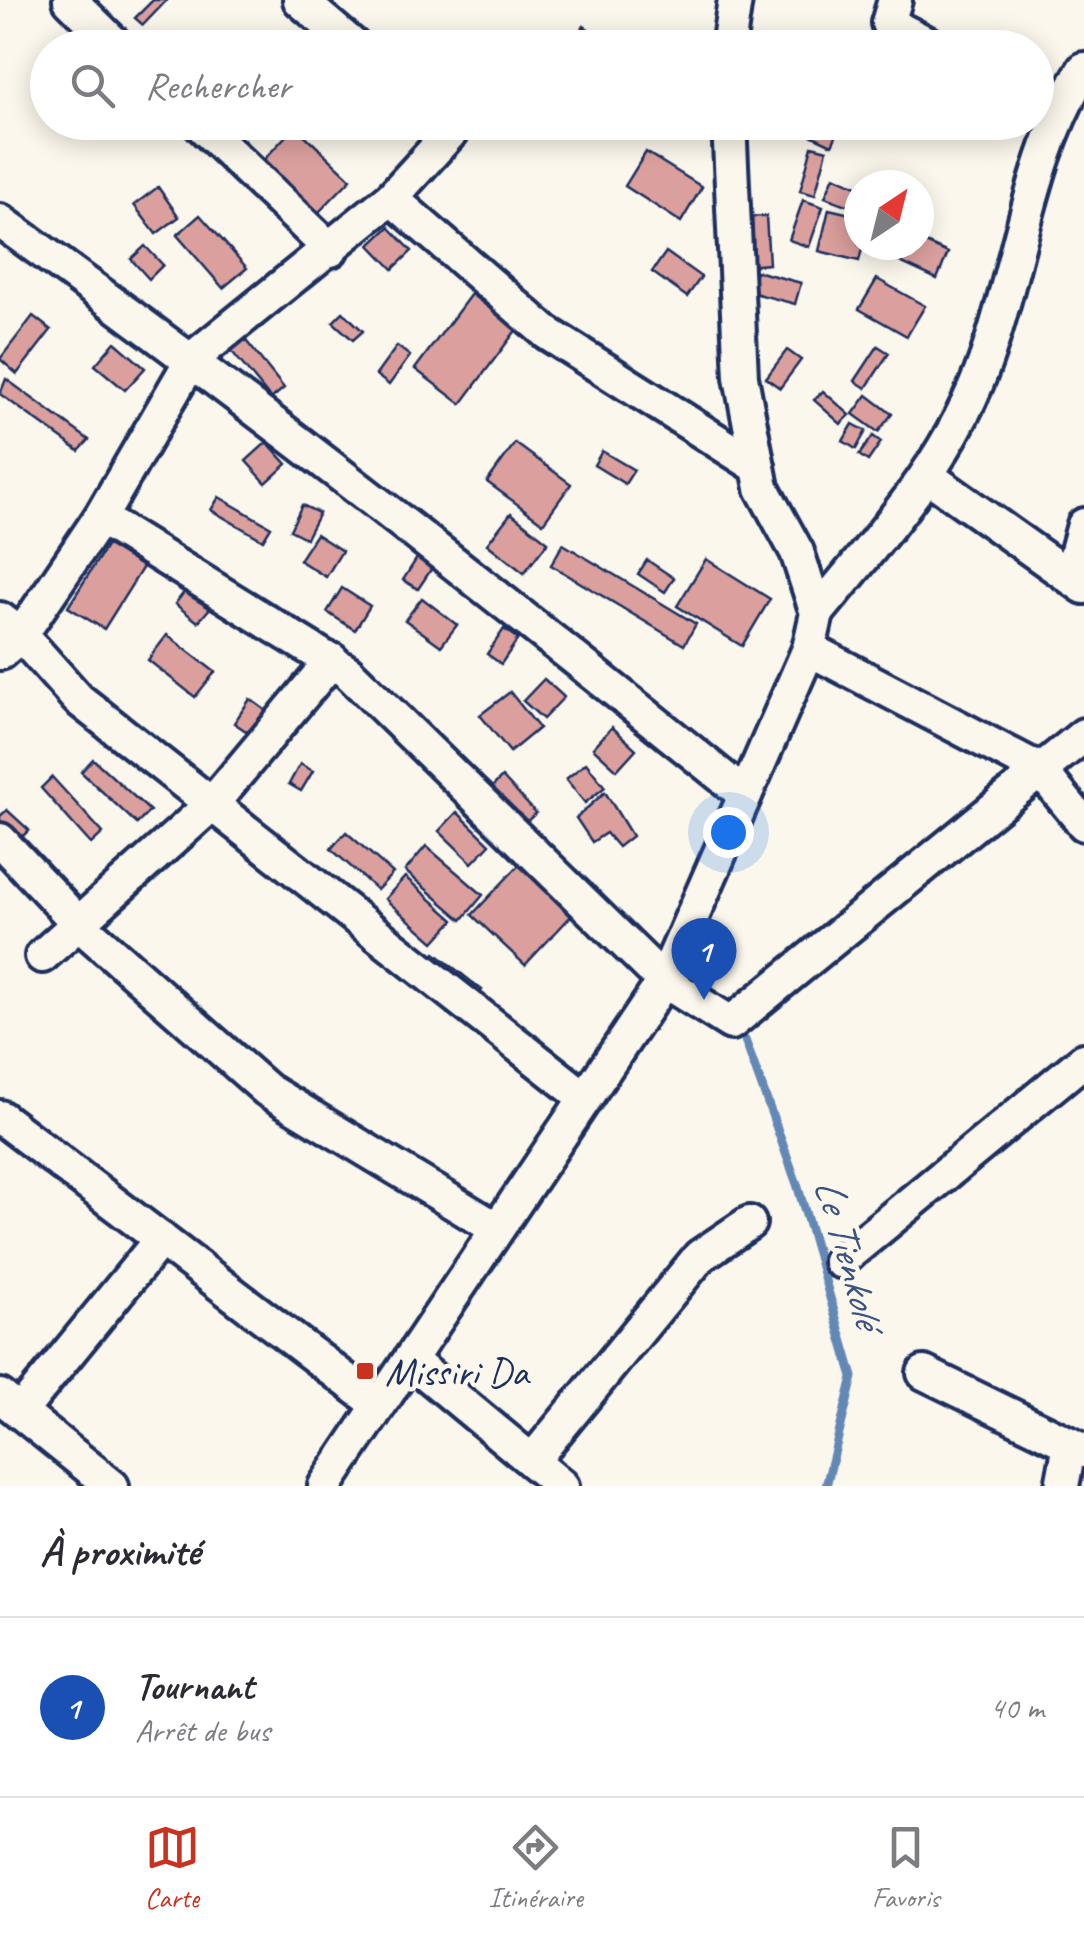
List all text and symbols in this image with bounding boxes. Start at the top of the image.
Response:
search box [30,30,1054,140]
icon: search [65,58,120,113]
text: Rechercher [145,62,291,109]
north arrow [844,170,934,260]
your location [703,807,754,858]
pin: 1 [672,918,736,1000]
water label: Le Tienkolé [802,1172,898,1345]
place label: Missiri Da [385,1347,531,1397]
marker: Missiri Da [354,1360,376,1382]
text: À proximité [40,1525,200,1578]
text: Tournant [135,1663,254,1710]
text: 1 [65,1687,80,1728]
text: 40 m [990,1687,1044,1728]
text: Arrêt de bus [135,1710,270,1751]
tab: Carte [145,1820,200,1915]
tab: Itinéraire [489,1820,583,1915]
tab: Favoris [872,1820,940,1915]

